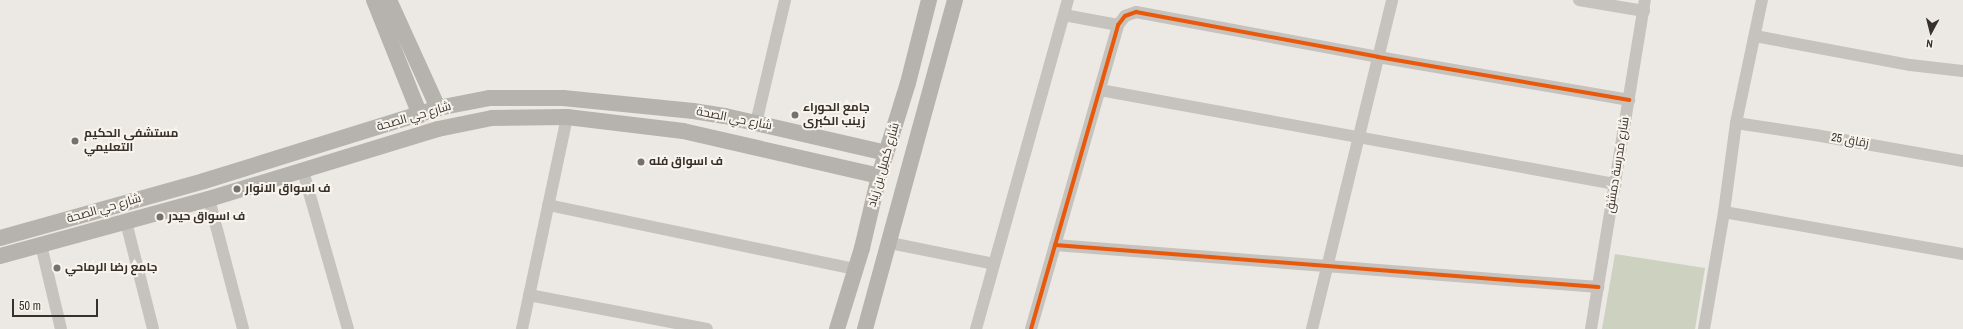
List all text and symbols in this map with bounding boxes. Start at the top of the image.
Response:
north arrow [1911,12,1951,52]
text: N [1925,37,1934,51]
street label: شارع حي الصحة [375,99,453,135]
place label: جامع الحوراء زينب الكبرى [803,101,870,129]
street label: شارع حي الصحة [695,105,773,133]
marker: جامع الحوراء زينب الكبرى [790,110,800,120]
street label: شارع مدرسة دمشق [1603,116,1633,214]
street label: شارع كميل بن زياد [865,121,903,209]
place label: مستشفى الحكيم التعليمي [84,127,178,155]
street label: زقاق 25 [1830,131,1870,151]
marker: مستشفى الحكيم التعليمي [69,135,81,147]
place label: ف اسواق فله [649,155,723,169]
marker: ف اسواق فله [636,157,646,167]
place label: ف اسواق الانوار [245,182,331,196]
marker: ف اسواق الانوار [232,184,242,194]
street label: شارع حي الصحة [65,191,143,227]
place label: ف اسواق حيدر [168,210,245,224]
marker: ف اسواق حيدر [155,212,165,222]
place label: جامع رضا الرماحي [65,261,157,275]
marker: جامع رضا الرماحي [52,263,62,273]
scale bar [14,291,100,317]
text: 50 m [19,298,41,314]

